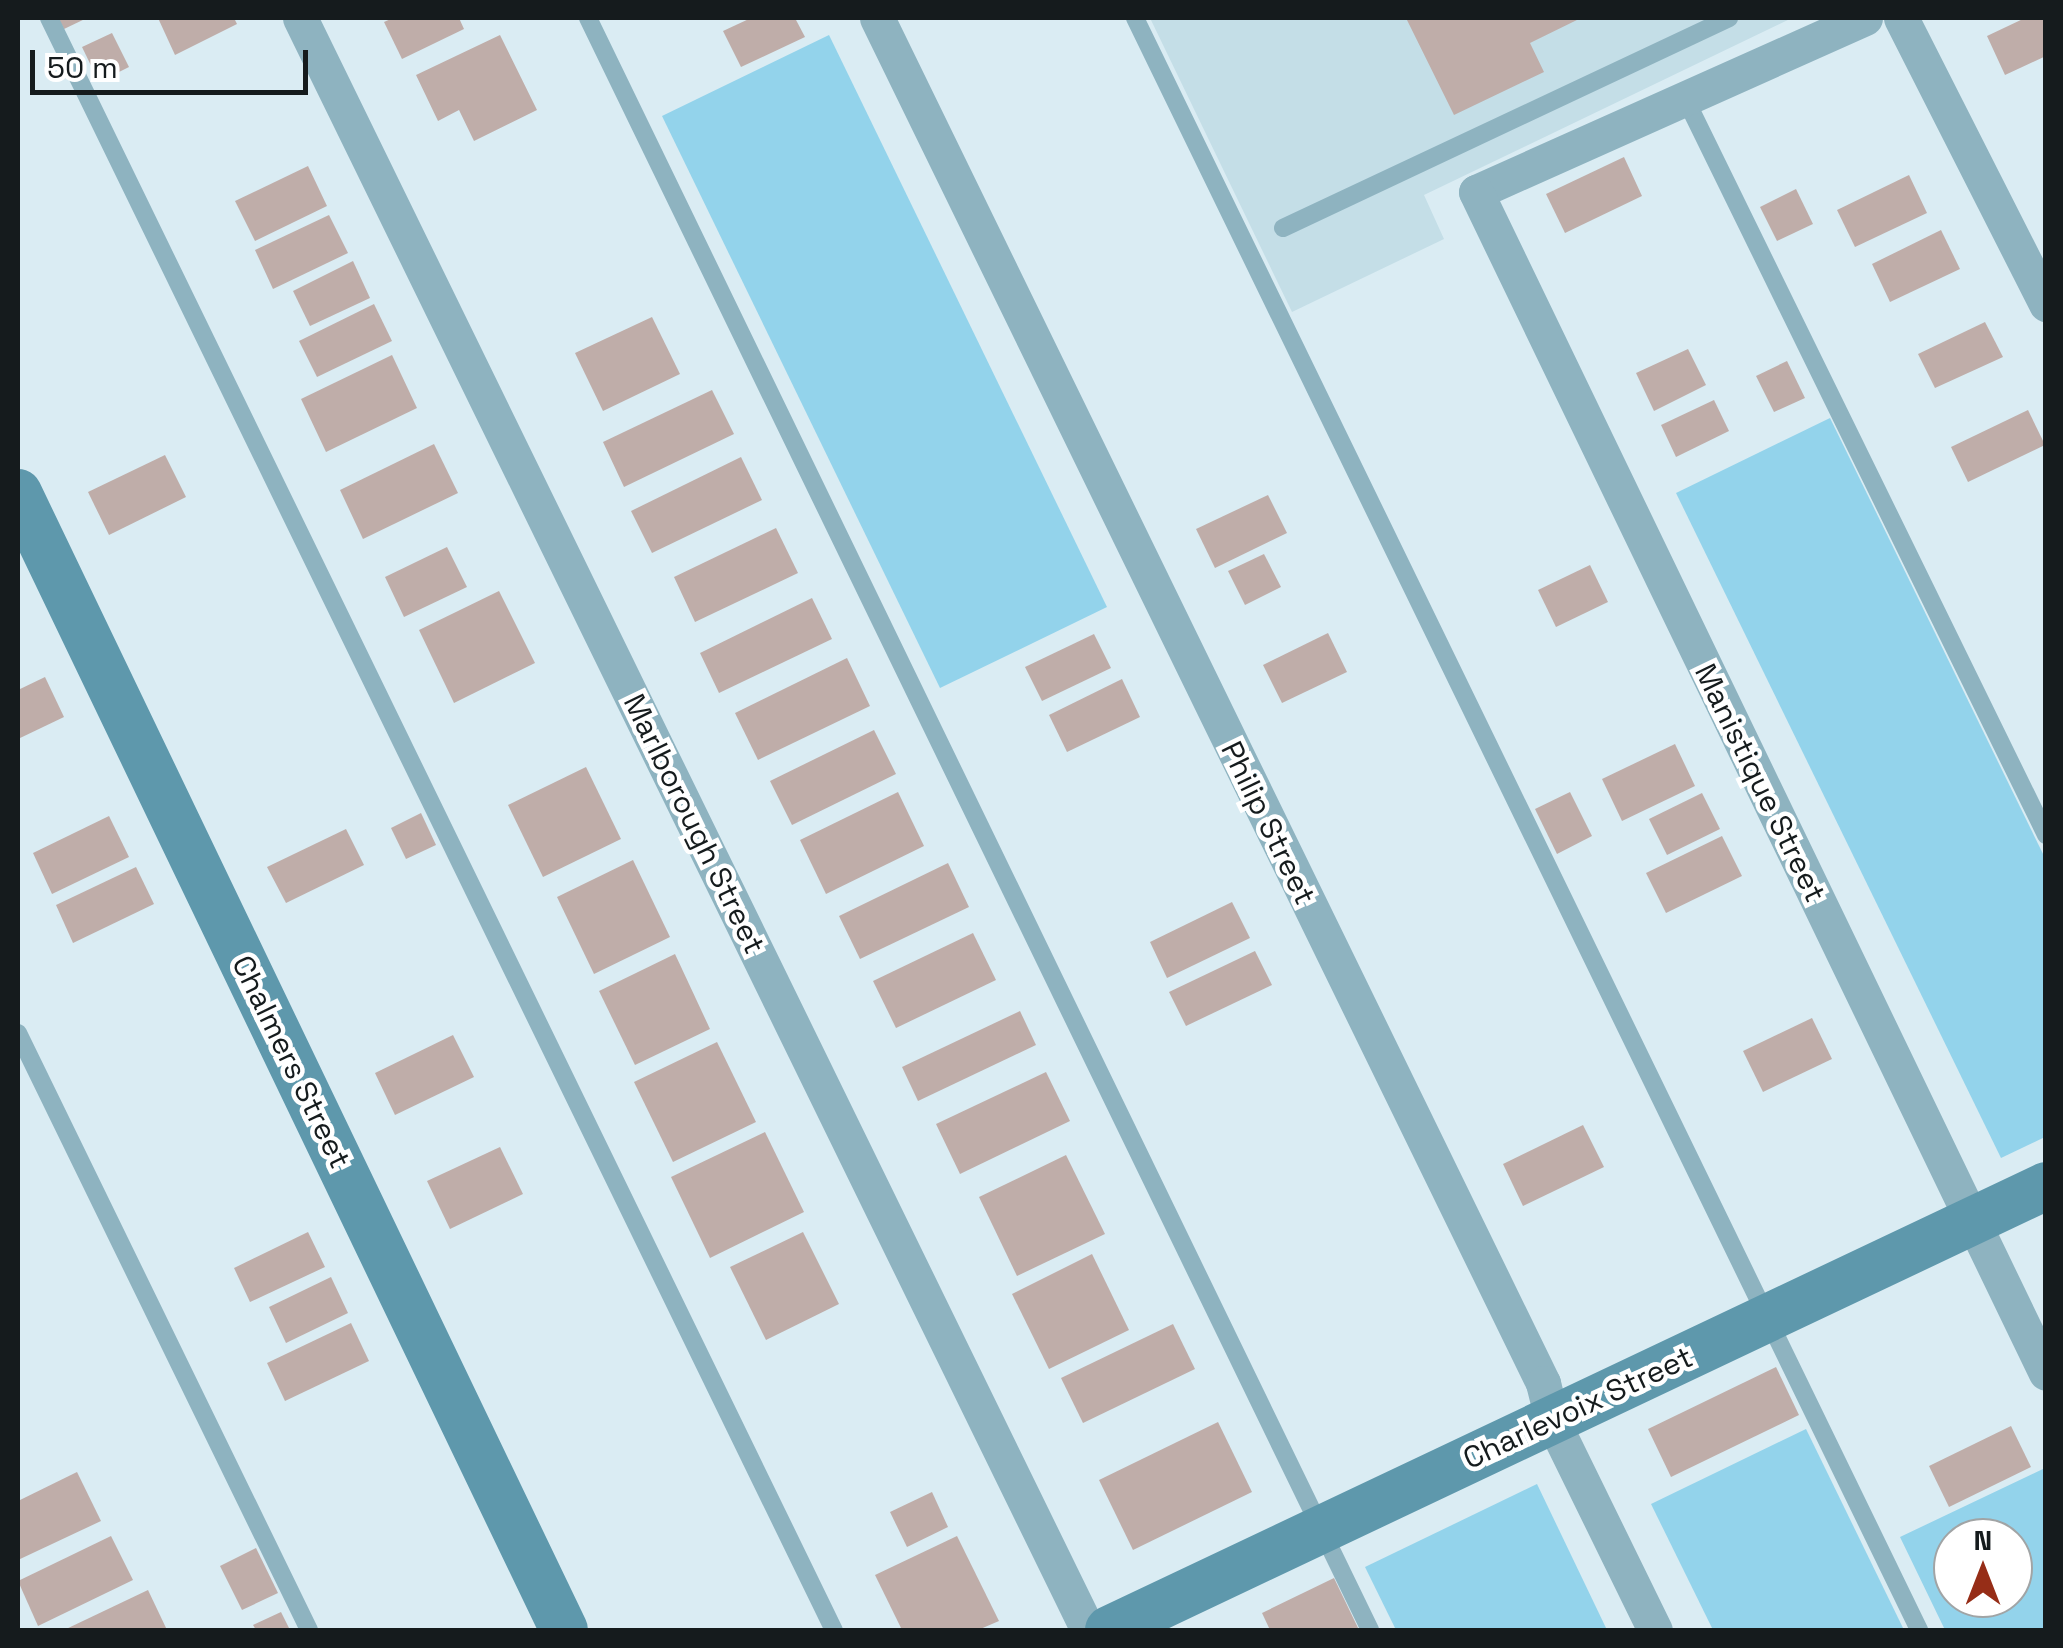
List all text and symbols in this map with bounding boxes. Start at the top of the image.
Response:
scale bar [35,30,312,92]
text: 50 m [47,48,118,87]
street label: Manistique Street [1687,658,1833,908]
street label: Marlborough Street [615,688,773,960]
street label: Philip Street [1213,735,1323,911]
street label: Chalmers Street [224,950,358,1174]
street label: Charlevoix Street [1457,1339,1699,1477]
north arrow [1933,1518,2033,1618]
text: N [1974,1522,1992,1558]

